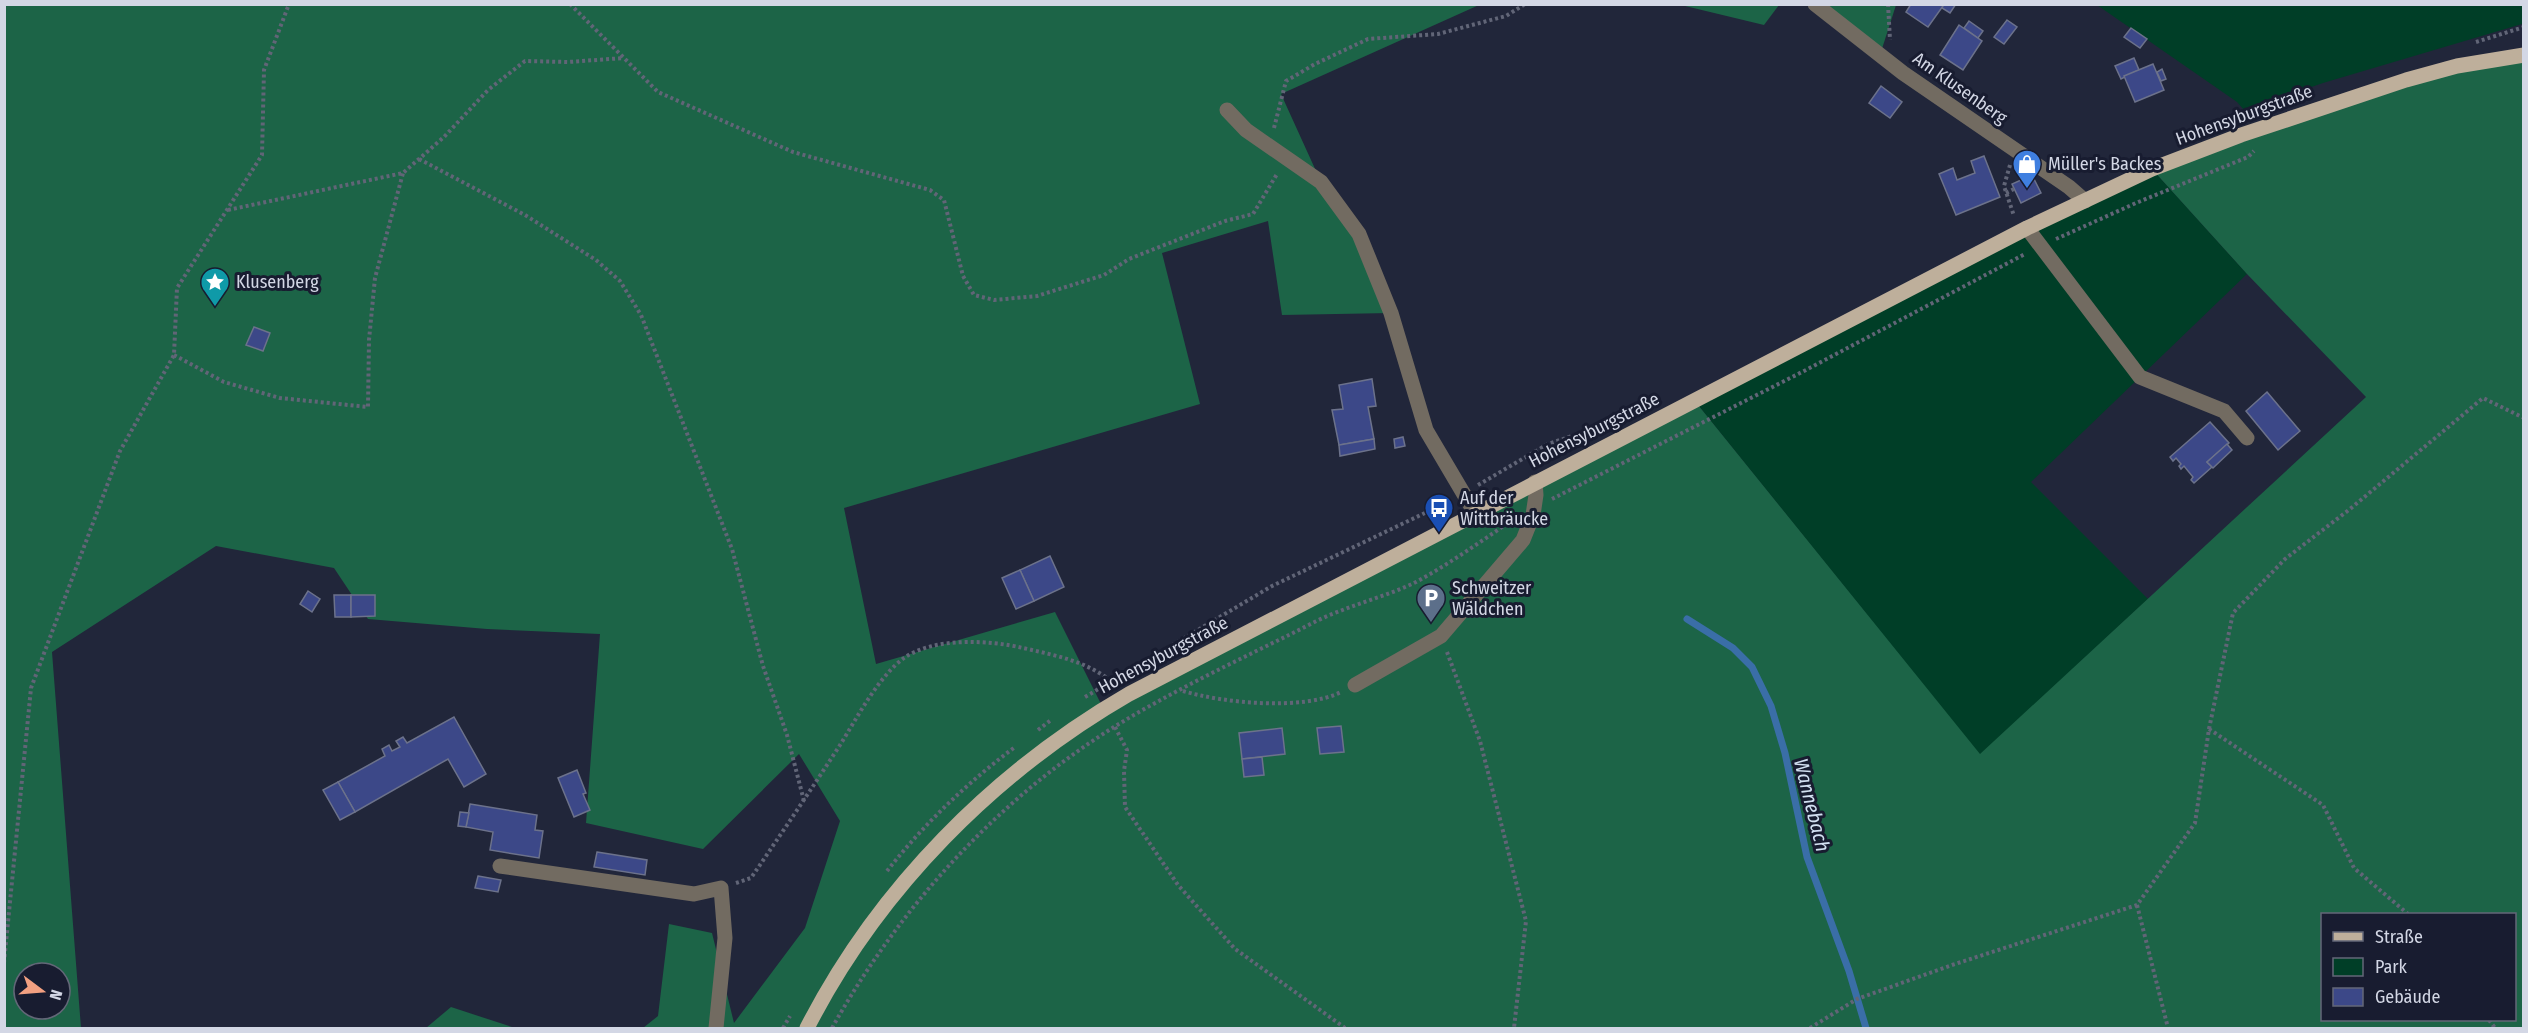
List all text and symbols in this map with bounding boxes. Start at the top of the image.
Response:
street label: Am Klusenberg [1909,47,2012,129]
street label: Hohensyburgstraße [2173,80,2315,150]
shop icon: Müller's Backes [2011,148,2043,190]
place label: Müller's Backes [2048,153,2162,175]
place icon: Klusenberg [199,266,231,308]
place label: Klusenberg [236,271,319,293]
street label: Hohensyburgstraße [1525,388,1663,472]
place label: Auf der Wittbräucke [1460,487,1548,530]
bus stop icon: Auf der Wittbräucke [1423,492,1455,534]
place label: Schweitzer Wäldchen [1452,577,1532,620]
parking icon: Schweitzer Wäldchen [1415,582,1447,624]
street label: Hohensyburgstraße [1094,612,1232,698]
water label: Wannebach [1789,756,1835,854]
legend [2321,913,2516,1021]
text: Straße [2375,926,2423,948]
text: Park [2375,956,2408,978]
north arrow [12,961,72,1021]
text: Gebäude [2375,986,2441,1008]
text: N [45,988,66,1002]

